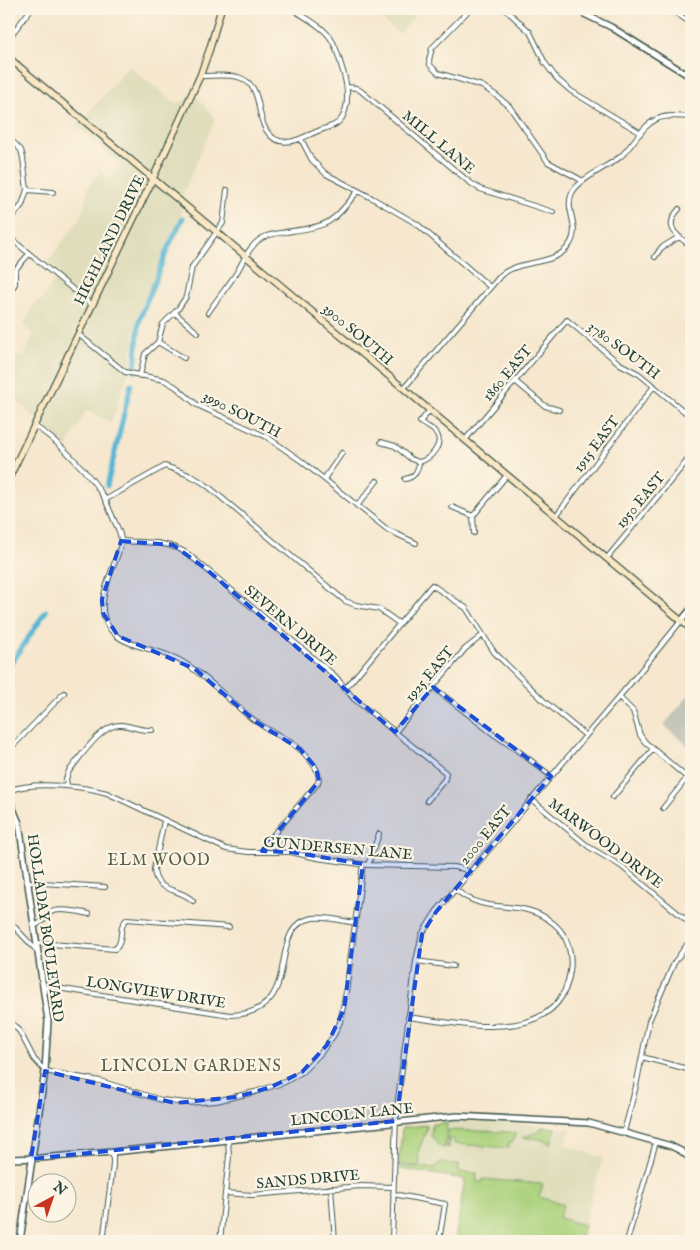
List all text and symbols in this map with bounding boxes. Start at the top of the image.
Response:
street label: MILL LANE [398,106,479,178]
street label: HIGHLAND DRIVE [70,172,149,309]
street label: 3900 SOUTH [318,299,397,370]
street label: 3780 SOUTH [584,317,664,384]
street label: 1860 EAST [478,341,536,405]
street label: 3990 SOUTH [199,386,284,442]
street label: 1915 EAST [569,412,624,476]
street label: 1950 EAST [611,468,669,532]
street label: SEVERN DRIVE [240,581,341,670]
street label: 1925 EAST [401,643,458,706]
street label: MARWOOD DRIVE [544,794,667,893]
street label: 2000 EAST [455,802,516,869]
street label: HOLLADAY BOULEVARD [23,833,68,1023]
street label: GUNDERSEN LANE [263,833,413,864]
district label: ELM WOOD [107,851,211,871]
street label: LONGVIEW DRIVE [85,972,227,1013]
district label: LINCOLN GARDENS [100,1057,282,1077]
street label: LINCOLN LANE [289,1099,415,1130]
street label: SANDS DRIVE [256,1166,360,1193]
north arrow [28,1172,78,1222]
text: N [49,1177,70,1200]

